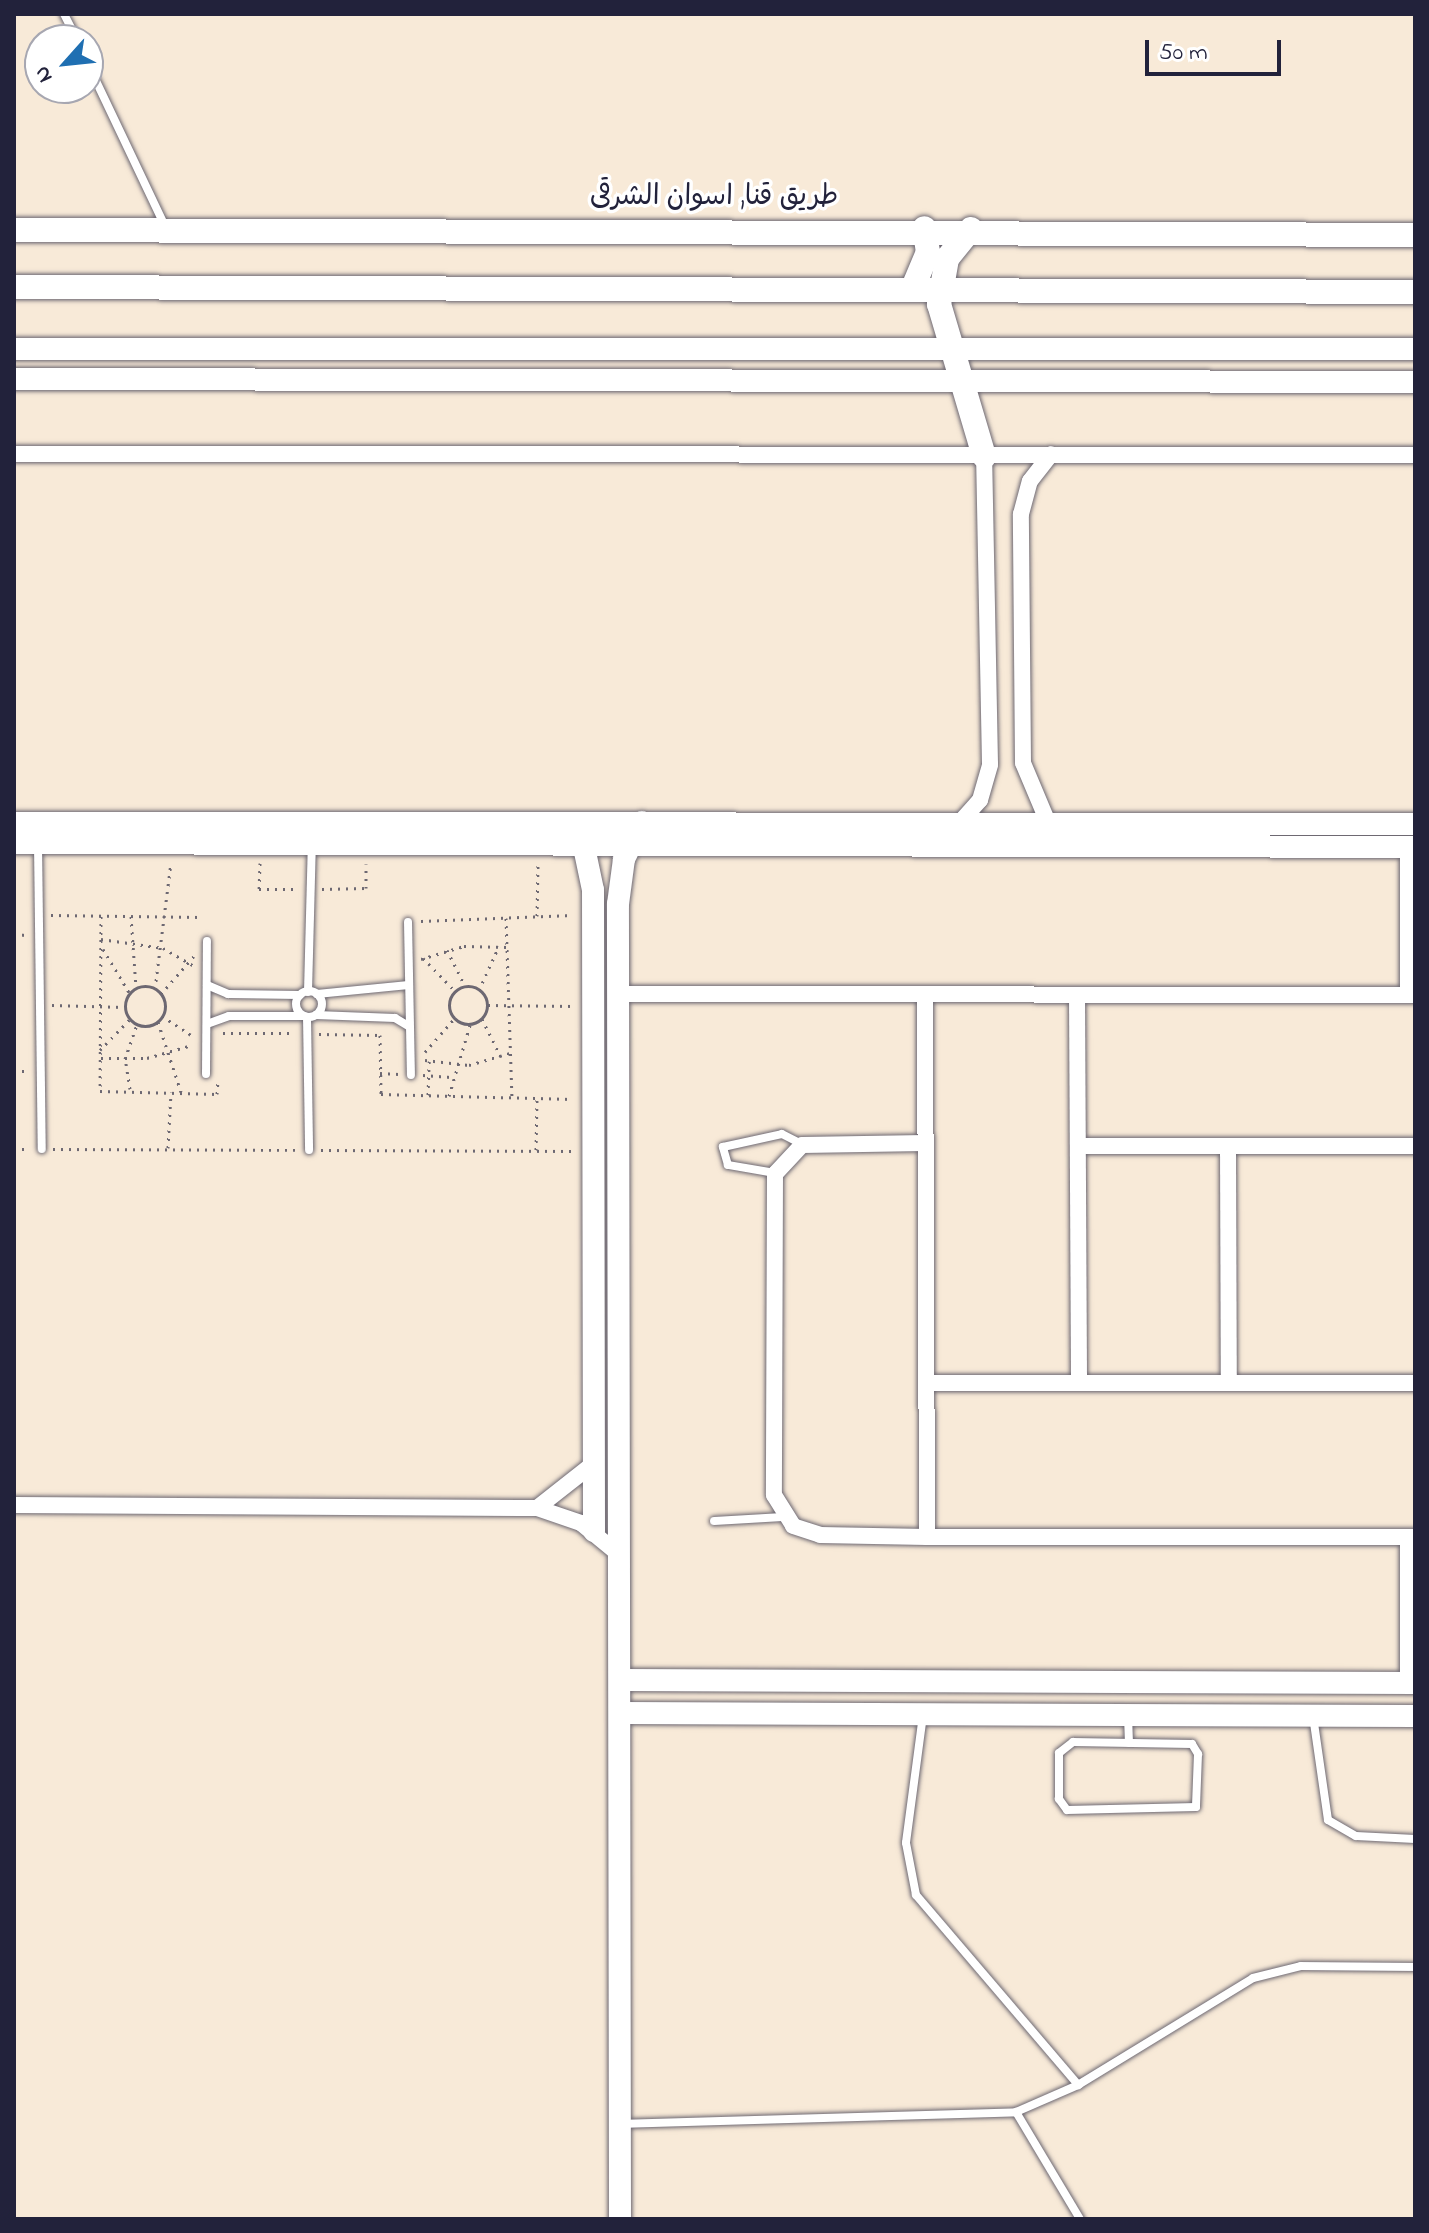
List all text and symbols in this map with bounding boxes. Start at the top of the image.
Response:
north arrow [24,24,104,104]
scale bar [1149,24,1285,74]
text: 50 m [1159,36,1208,71]
text: N [27,60,62,88]
street label: طريق قنا, اسوان الشرقى [590,181,838,215]

